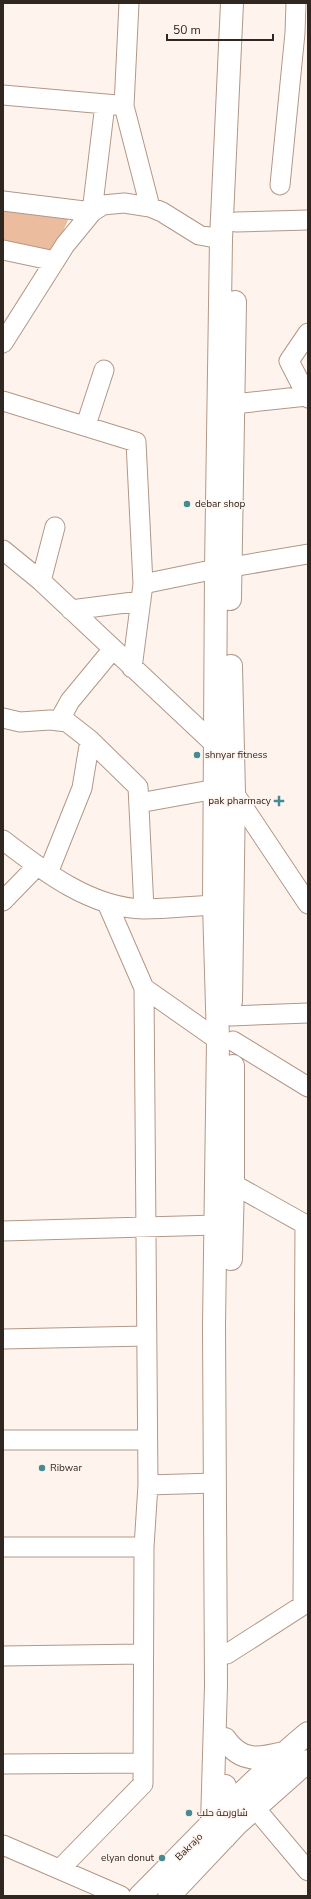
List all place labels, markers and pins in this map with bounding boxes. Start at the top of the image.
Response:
place label: debar shop [195,497,245,511]
marker: debar shop [182,499,192,509]
place label: shnyar fitness [205,748,268,762]
marker: shnyar fitness [192,750,202,760]
place label: pak pharmacy [208,794,272,808]
marker: pak pharmacy [274,796,284,806]
place label: Ribwar [50,1461,82,1475]
marker: Ribwar [37,1463,47,1473]
place label: شاورمة حلب [197,1806,248,1820]
marker: شاورمة حلب [184,1808,194,1818]
place label: elyan donut [101,1851,154,1865]
marker: elyan donut [157,1853,167,1863]

